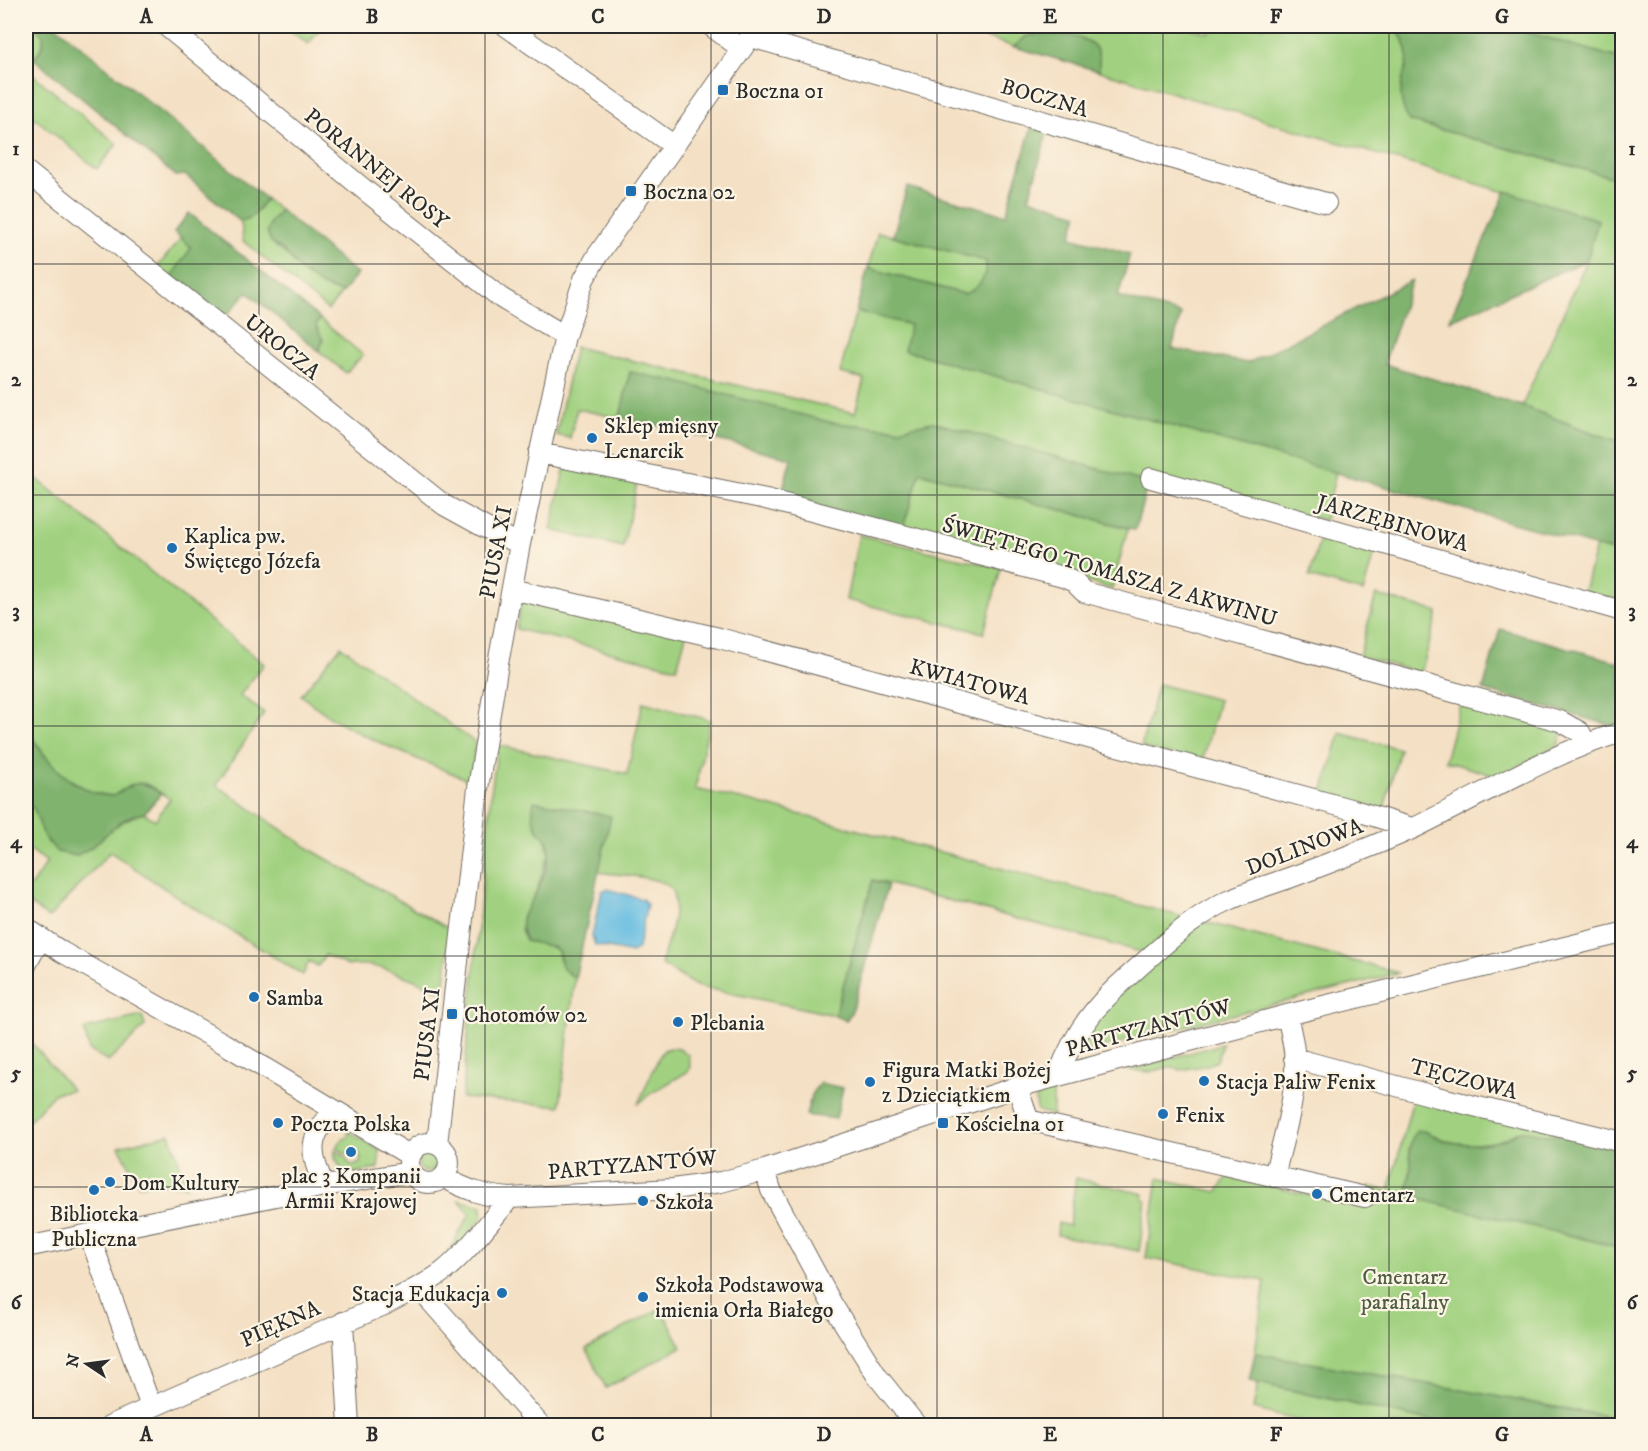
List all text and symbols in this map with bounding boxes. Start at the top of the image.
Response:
text: A [139,5,154,30]
text: B [366,5,378,30]
text: C [591,5,605,30]
text: D [817,5,832,30]
text: E [1043,5,1057,30]
text: F [1270,5,1283,30]
text: G [1495,5,1509,30]
street label: BOCZNA [998,73,1092,124]
place label: Boczna 01 [735,78,824,105]
marker: Boczna 01 [716,83,730,97]
street label: PORANNEJ ROSY [299,103,454,236]
text: 1 [12,137,20,162]
text: 1 [1628,137,1636,162]
place label: Boczna 02 [643,179,735,206]
marker: Boczna 02 [624,184,638,198]
street label: UROCZA [239,308,326,387]
text: 2 [11,368,22,393]
text: 2 [1627,368,1638,393]
place label: Sklep mięsny Lenarcik [604,413,719,465]
marker: Sklep mięsny Lenarcik [585,431,599,445]
street label: JARZĘBINOWA [1312,488,1472,558]
street label: PIUSA XI [474,503,519,601]
street label: ŚWIĘTEGO TOMASZA Z AKWINU [939,511,1280,633]
place label: Kaplica pw. Świętego Józefa [184,523,321,575]
marker: Kaplica pw. Świętego Józefa [165,541,179,555]
text: 3 [12,599,20,624]
text: 3 [1628,599,1636,624]
street label: KWIATOWA [907,653,1034,712]
street label: DOLINOWA [1242,812,1368,882]
text: 4 [10,830,23,855]
text: 4 [1626,830,1639,855]
place label: Samba [266,985,324,1012]
street label: PIUSA XI [408,986,447,1083]
marker: Samba [247,990,261,1004]
street label: PARTYZANTÓW [1063,992,1235,1063]
place label: Chotomów 02 [464,1002,587,1029]
marker: Chotomów 02 [445,1007,459,1021]
place label: Plebania [690,1010,765,1037]
marker: Plebania [671,1015,685,1029]
street label: TĘCZOWA [1407,1053,1521,1106]
place label: Figura Matki Bożej z Dzieciątkiem [882,1057,1051,1109]
text: 5 [10,1061,21,1086]
text: 5 [1626,1061,1637,1086]
place label: Stacja Paliw Fenix [1216,1069,1376,1096]
marker: Stacja Paliw Fenix [1197,1074,1211,1088]
marker: Figura Matki Bożej z Dzieciątkiem [863,1075,877,1089]
place label: Fenix [1175,1102,1225,1129]
marker: Fenix [1156,1107,1170,1121]
place label: Poczta Polska [290,1111,411,1138]
place label: Kościelna 01 [955,1111,1065,1138]
marker: Poczta Polska [271,1116,285,1130]
marker: Kościelna 01 [936,1116,950,1130]
street label: PARTYZANTÓW [546,1144,719,1186]
marker: plac 3 Kompanii Armii Krajowej [344,1145,358,1159]
place label: plac 3 Kompanii Armii Krajowej [280,1163,421,1215]
place label: Dom Kultury [122,1170,240,1197]
marker: Dom Kultury [103,1175,117,1189]
place label: Cmentarz [1329,1182,1415,1209]
marker: Biblioteka Publiczna [87,1183,101,1197]
marker: Cmentarz [1310,1187,1324,1201]
place label: Szkoła [655,1189,714,1216]
marker: Szkoła [636,1194,650,1208]
place label: Biblioteka Publiczna [49,1201,139,1253]
park label: Cmentarz parafialny [1360,1264,1450,1316]
place label: Szkoła Podstawowa imienia Orła Białego [655,1272,833,1324]
place label: Stacja Edukacja [352,1281,491,1308]
marker: Stacja Edukacja [495,1286,509,1300]
marker: Szkoła Podstawowa imienia Orła Białego [636,1290,650,1304]
text: 6 [11,1291,23,1316]
text: 6 [1627,1291,1639,1316]
street label: PIĘKNA [237,1294,326,1354]
north arrow [57,1334,117,1394]
text: N [62,1352,85,1370]
text: A [139,1423,154,1448]
text: B [366,1423,378,1448]
text: C [591,1423,605,1448]
text: D [817,1423,832,1448]
text: E [1043,1423,1057,1448]
text: F [1270,1423,1283,1448]
text: G [1495,1423,1509,1448]

